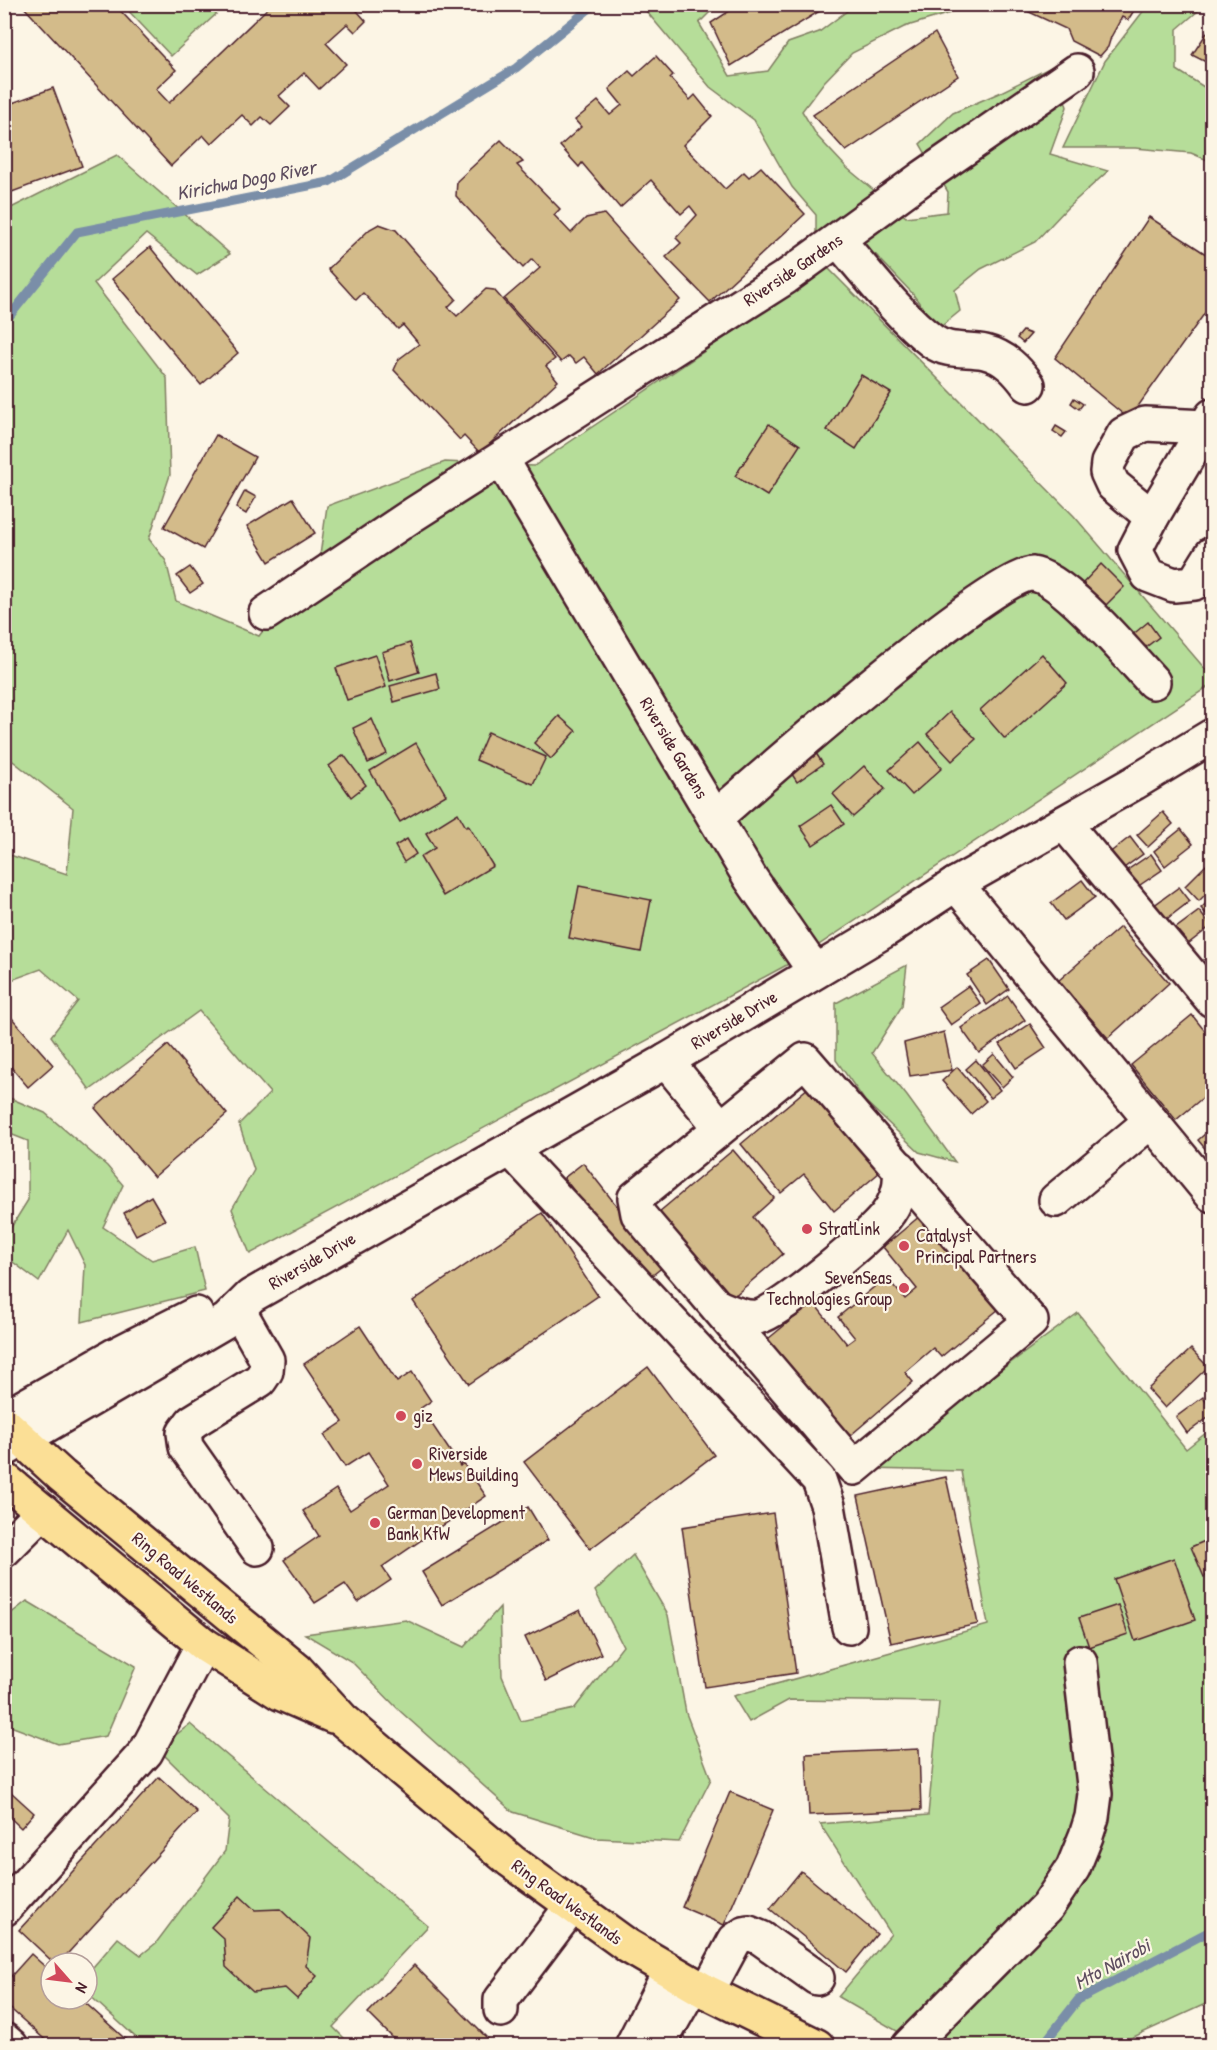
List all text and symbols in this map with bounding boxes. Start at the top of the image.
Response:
water label: Kirichwa Dogo River [174,152,320,207]
street label: Riverside Gardens [738,227,847,312]
street label: Riverside Gardens [634,692,715,803]
street label: Riverside Drive [686,984,782,1055]
place label: StratLink [819,1216,880,1241]
marker: StratLink [800,1222,814,1236]
place label: Catalyst Principal Partners [916,1223,1037,1269]
street label: Riverside Drive [264,1226,360,1296]
marker: Catalyst Principal Partners [897,1239,911,1253]
place label: SevenSeas Technologies Group [766,1265,892,1311]
marker: SevenSeas Technologies Group [897,1281,911,1295]
place label: giz [413,1403,433,1428]
marker: giz [394,1409,408,1423]
place label: Riverside Mews Building [429,1441,519,1487]
marker: Riverside Mews Building [410,1457,424,1471]
place label: German Development Bank KfW [387,1500,526,1546]
marker: German Development Bank KfW [368,1516,382,1530]
street label: Ring Road Westlands [127,1526,244,1629]
street label: Ring Road Westlands [507,1853,628,1950]
water label: Mto Nairobi [1069,1930,1157,1995]
north arrow [39,1951,99,2011]
text: N [70,1979,94,1997]

